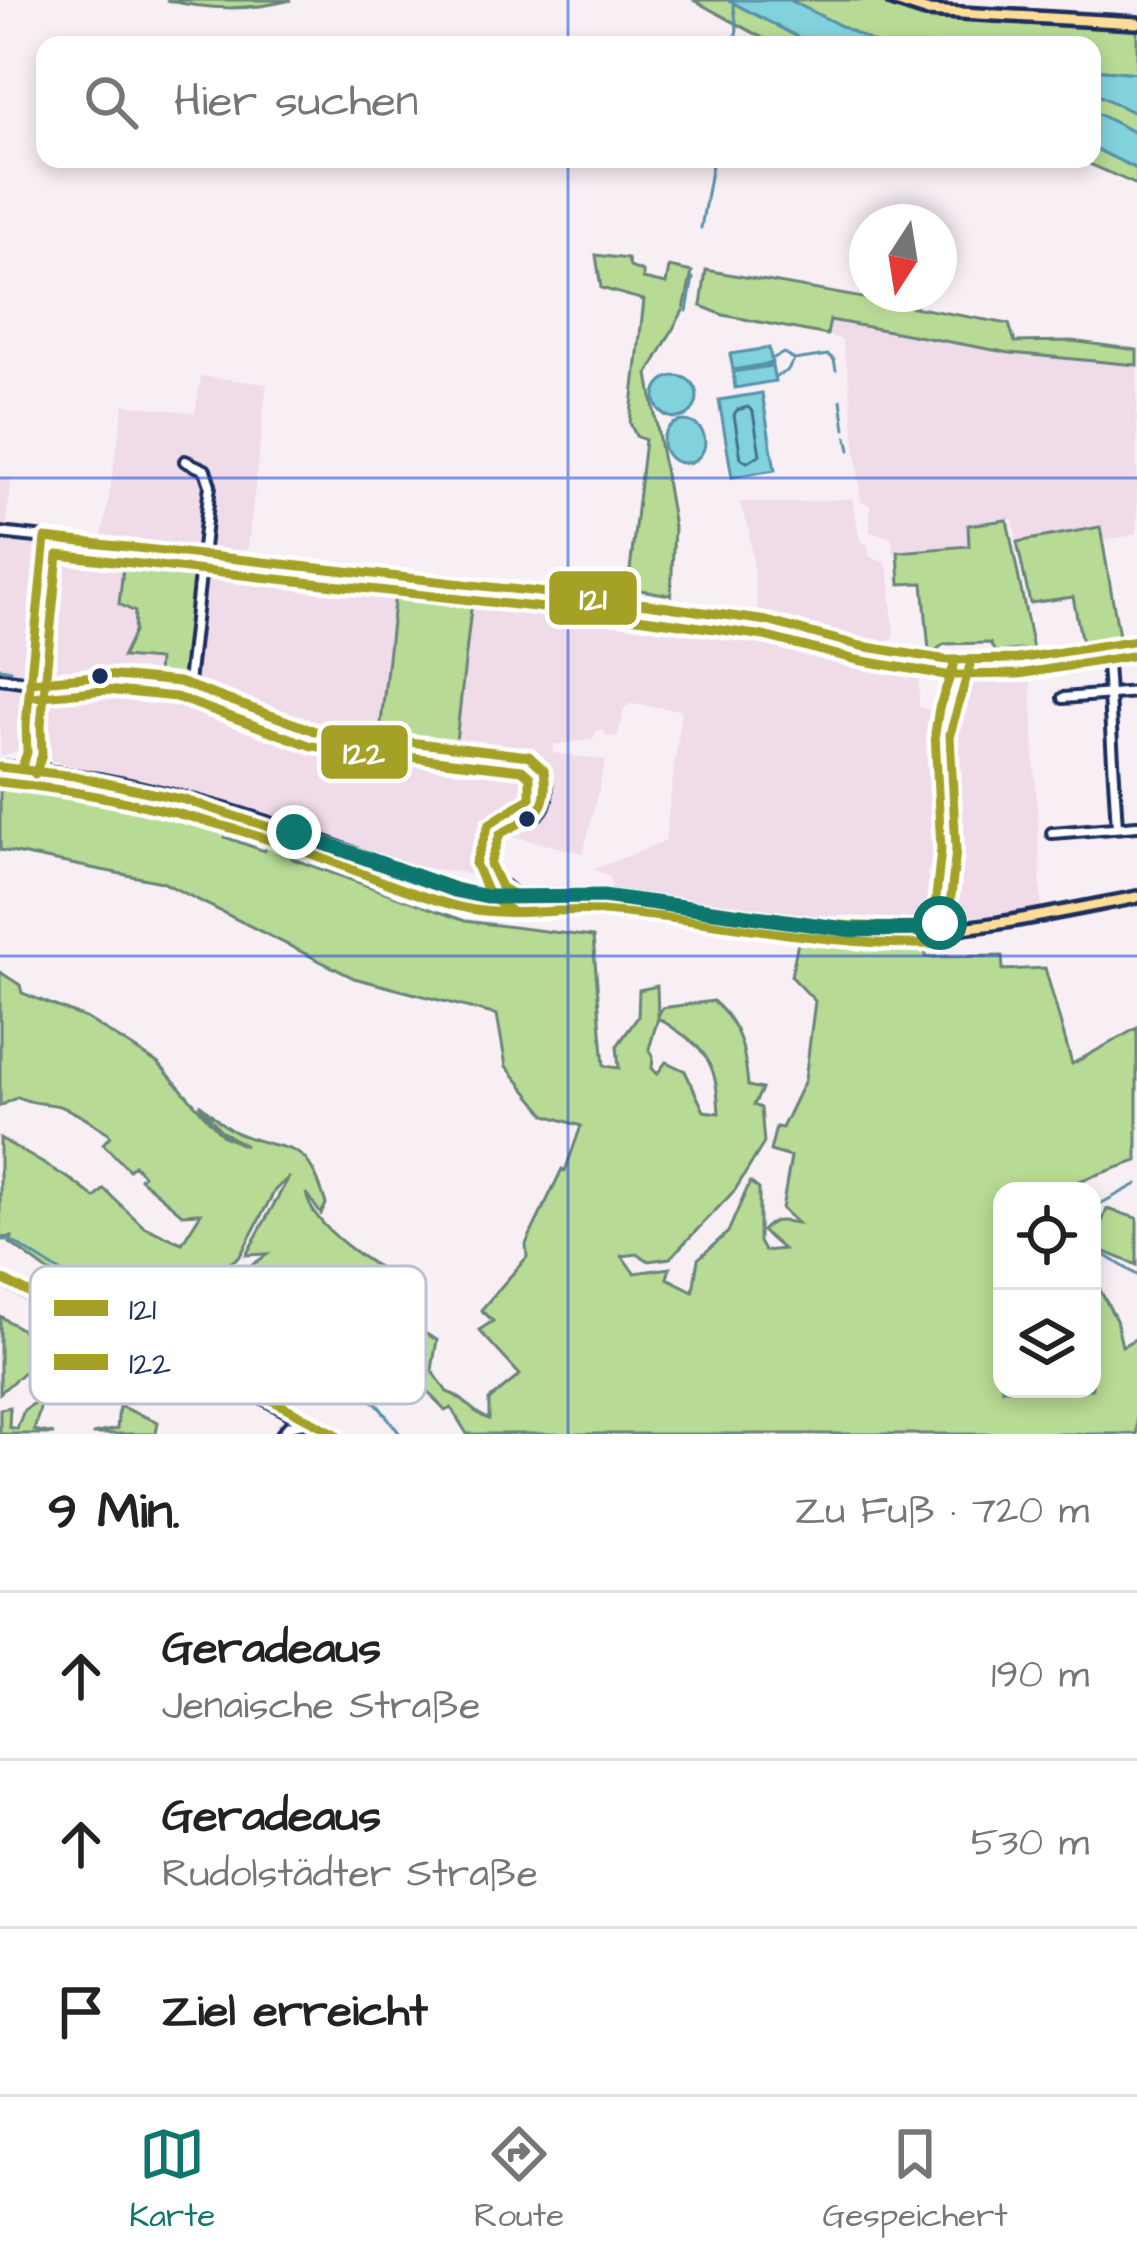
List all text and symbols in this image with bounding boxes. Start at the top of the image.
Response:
search box [36,36,1101,168]
icon: search [78,69,144,135]
text: Hier suchen [174,71,418,133]
north arrow [849,204,957,312]
line badge: 121 [547,569,639,627]
text: 121 [579,577,607,623]
unlabelled marker [89,665,111,687]
line badge: 122 [319,723,410,781]
text: 122 [343,731,385,777]
route end [267,805,321,859]
unlabelled marker [516,808,538,830]
route start [913,896,967,950]
map controls [993,1182,1101,1398]
button: locate [993,1182,1101,1290]
legend [30,1266,426,1404]
text: 121 [129,1287,156,1333]
button: layers [993,1290,1101,1398]
text: 122 [129,1341,171,1387]
text: 9 Min. [48,1477,180,1548]
text: Zu Fuß · 720 m [795,1485,1089,1539]
text: Geradeaus [162,1618,381,1680]
icon: ahead [48,1643,114,1709]
text: 190 m [991,1649,1089,1703]
text: Jenaische Straße [162,1680,480,1734]
text: Geradeaus [162,1786,381,1848]
icon: ahead [48,1811,114,1877]
text: 530 m [971,1817,1089,1871]
text: Rudolstädter Straße [162,1848,538,1902]
icon: arrive [48,1979,114,2045]
text: Ziel erreicht [162,1981,428,2043]
tab: Karte [129,2121,215,2239]
tab: Route [474,2121,564,2239]
tab: Gespeichert [823,2121,1008,2239]

